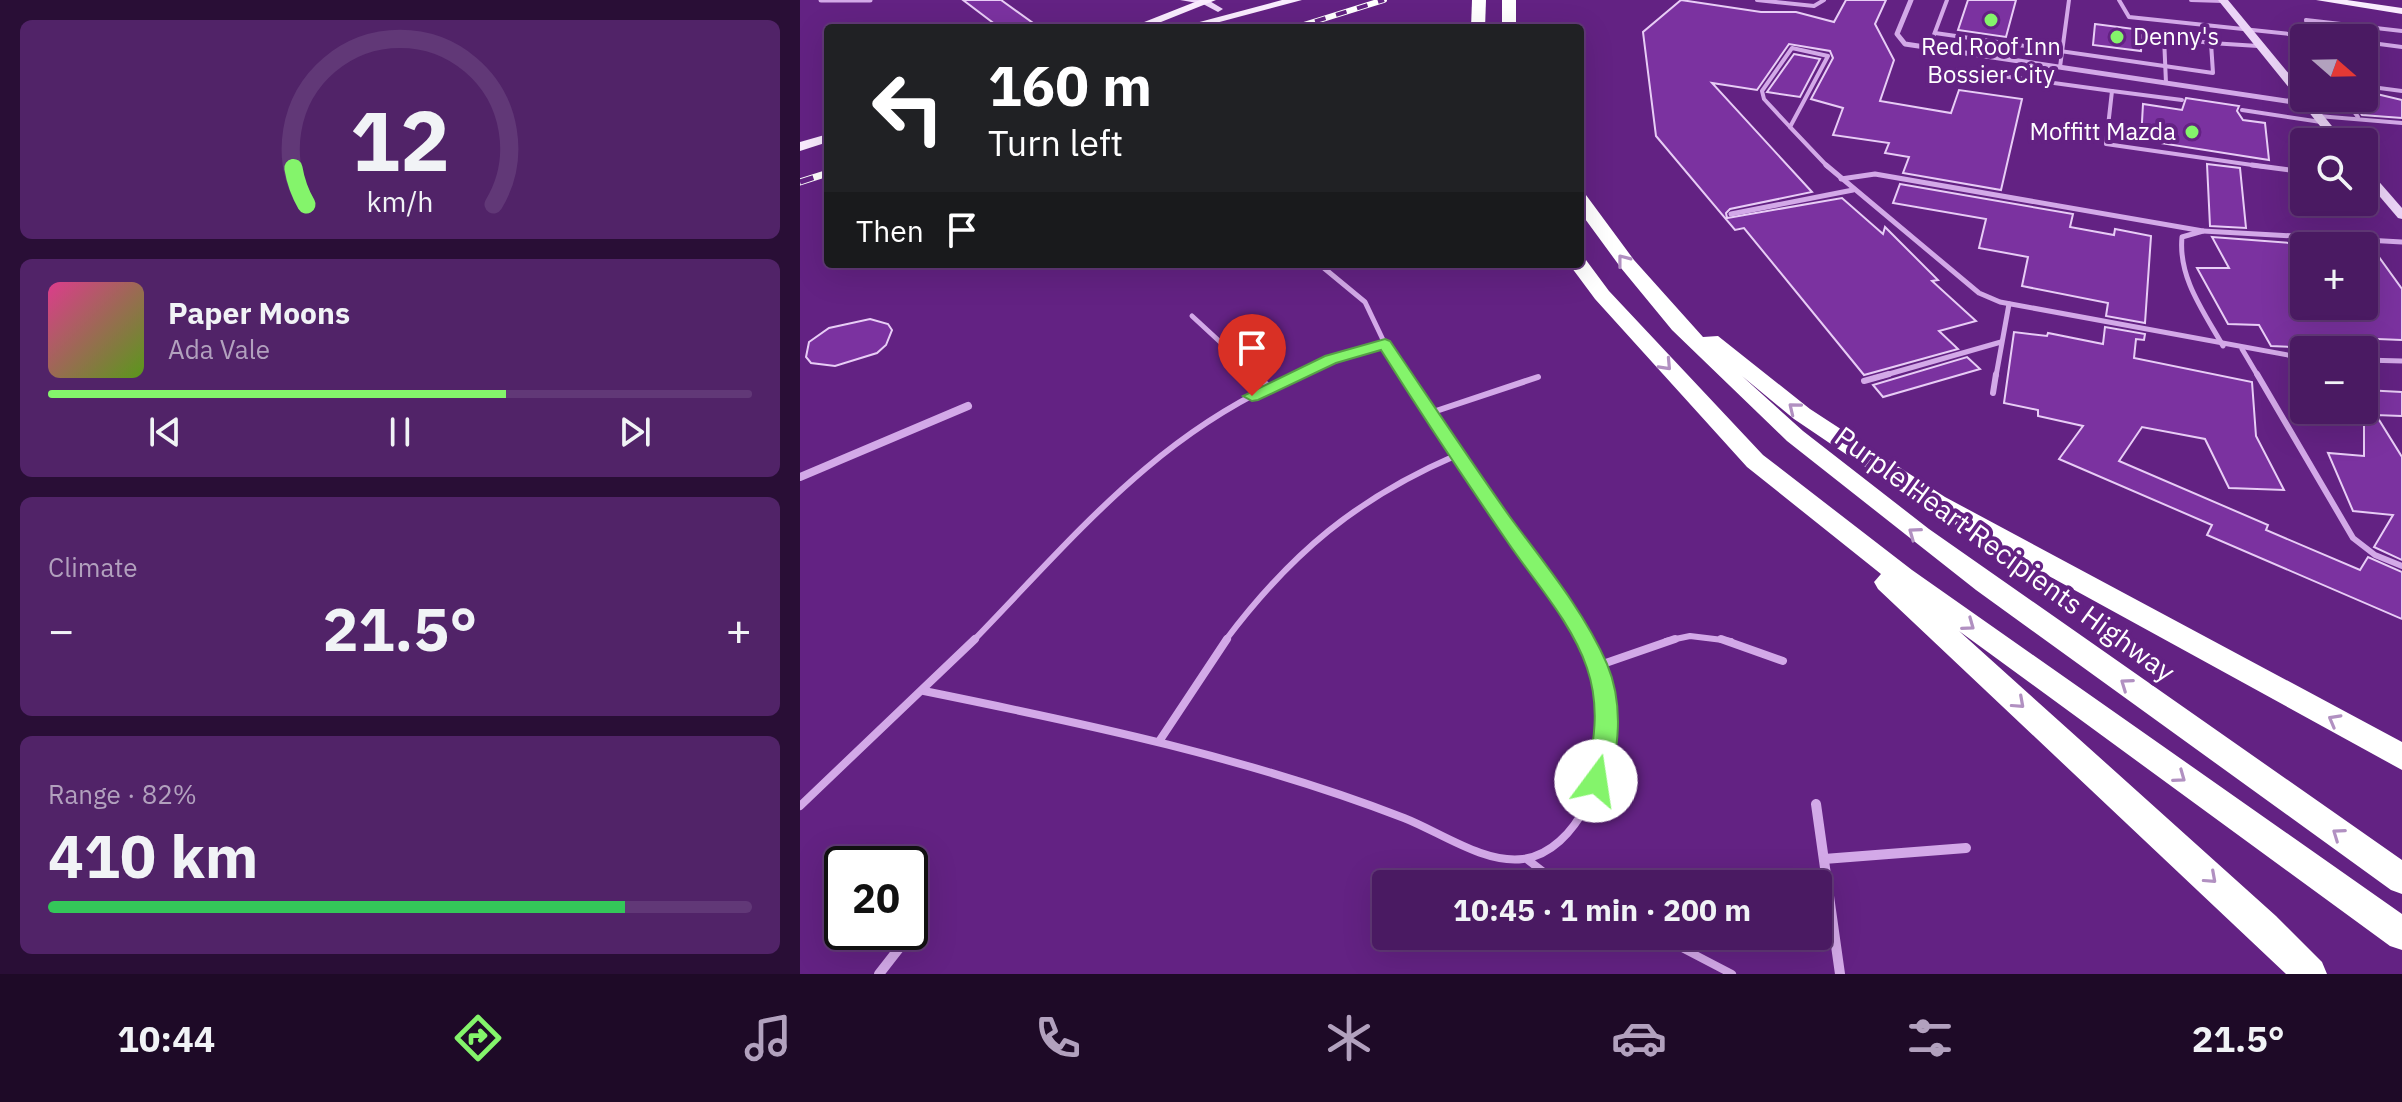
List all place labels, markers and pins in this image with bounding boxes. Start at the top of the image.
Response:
marker: Red Roof Inn Bossier City [1982,11,2000,29]
place label: Denny's [2133,20,2219,52]
marker: Denny's [2108,28,2126,46]
place label: Red Roof Inn Bossier City [1921,30,2061,90]
place label: Moffitt Mazda [2030,115,2176,147]
marker: Moffitt Mazda [2183,123,2201,141]
pin [1218,314,1286,396]

